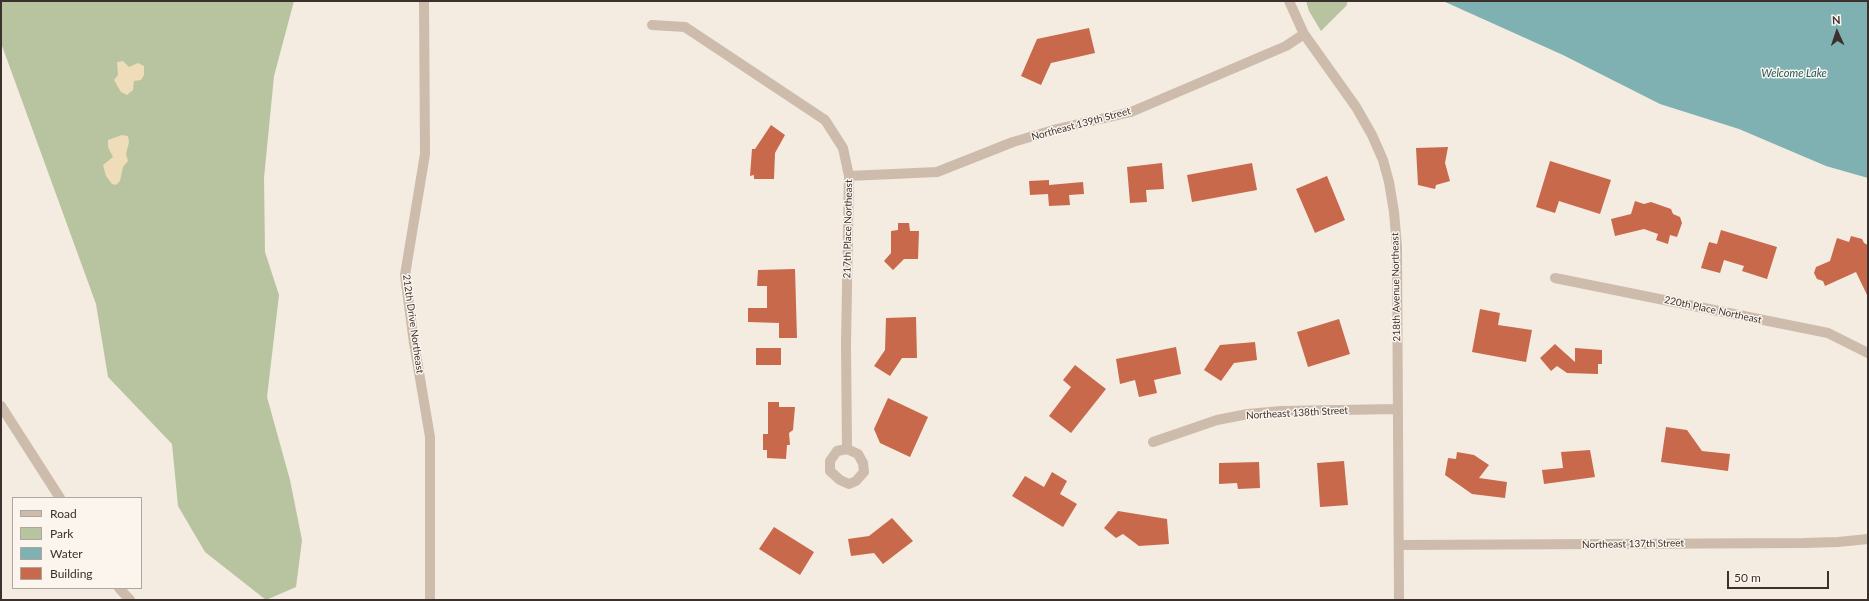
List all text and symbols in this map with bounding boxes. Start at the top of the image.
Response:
north arrow [1817,12,1857,52]
text: N [1832,13,1841,26]
water label: Welcome Lake [1761,66,1827,80]
street label: Northeast 139th Street [1030,105,1132,143]
street label: 217th Place Northeast [841,179,855,279]
street label: 218th Avenue Northeast [1389,232,1403,342]
street label: 212th Drive Northeast [400,274,426,374]
street label: 220th Place Northeast [1663,294,1763,326]
street label: Northeast 138th Street [1246,404,1348,422]
legend [12,497,142,589]
text: Road [50,506,77,521]
text: Park [50,526,73,541]
street label: Northeast 137th Street [1582,537,1684,551]
text: Water [50,546,83,561]
scale bar [1729,563,1831,589]
text: Building [50,566,93,581]
text: 50 m [1734,570,1761,585]

